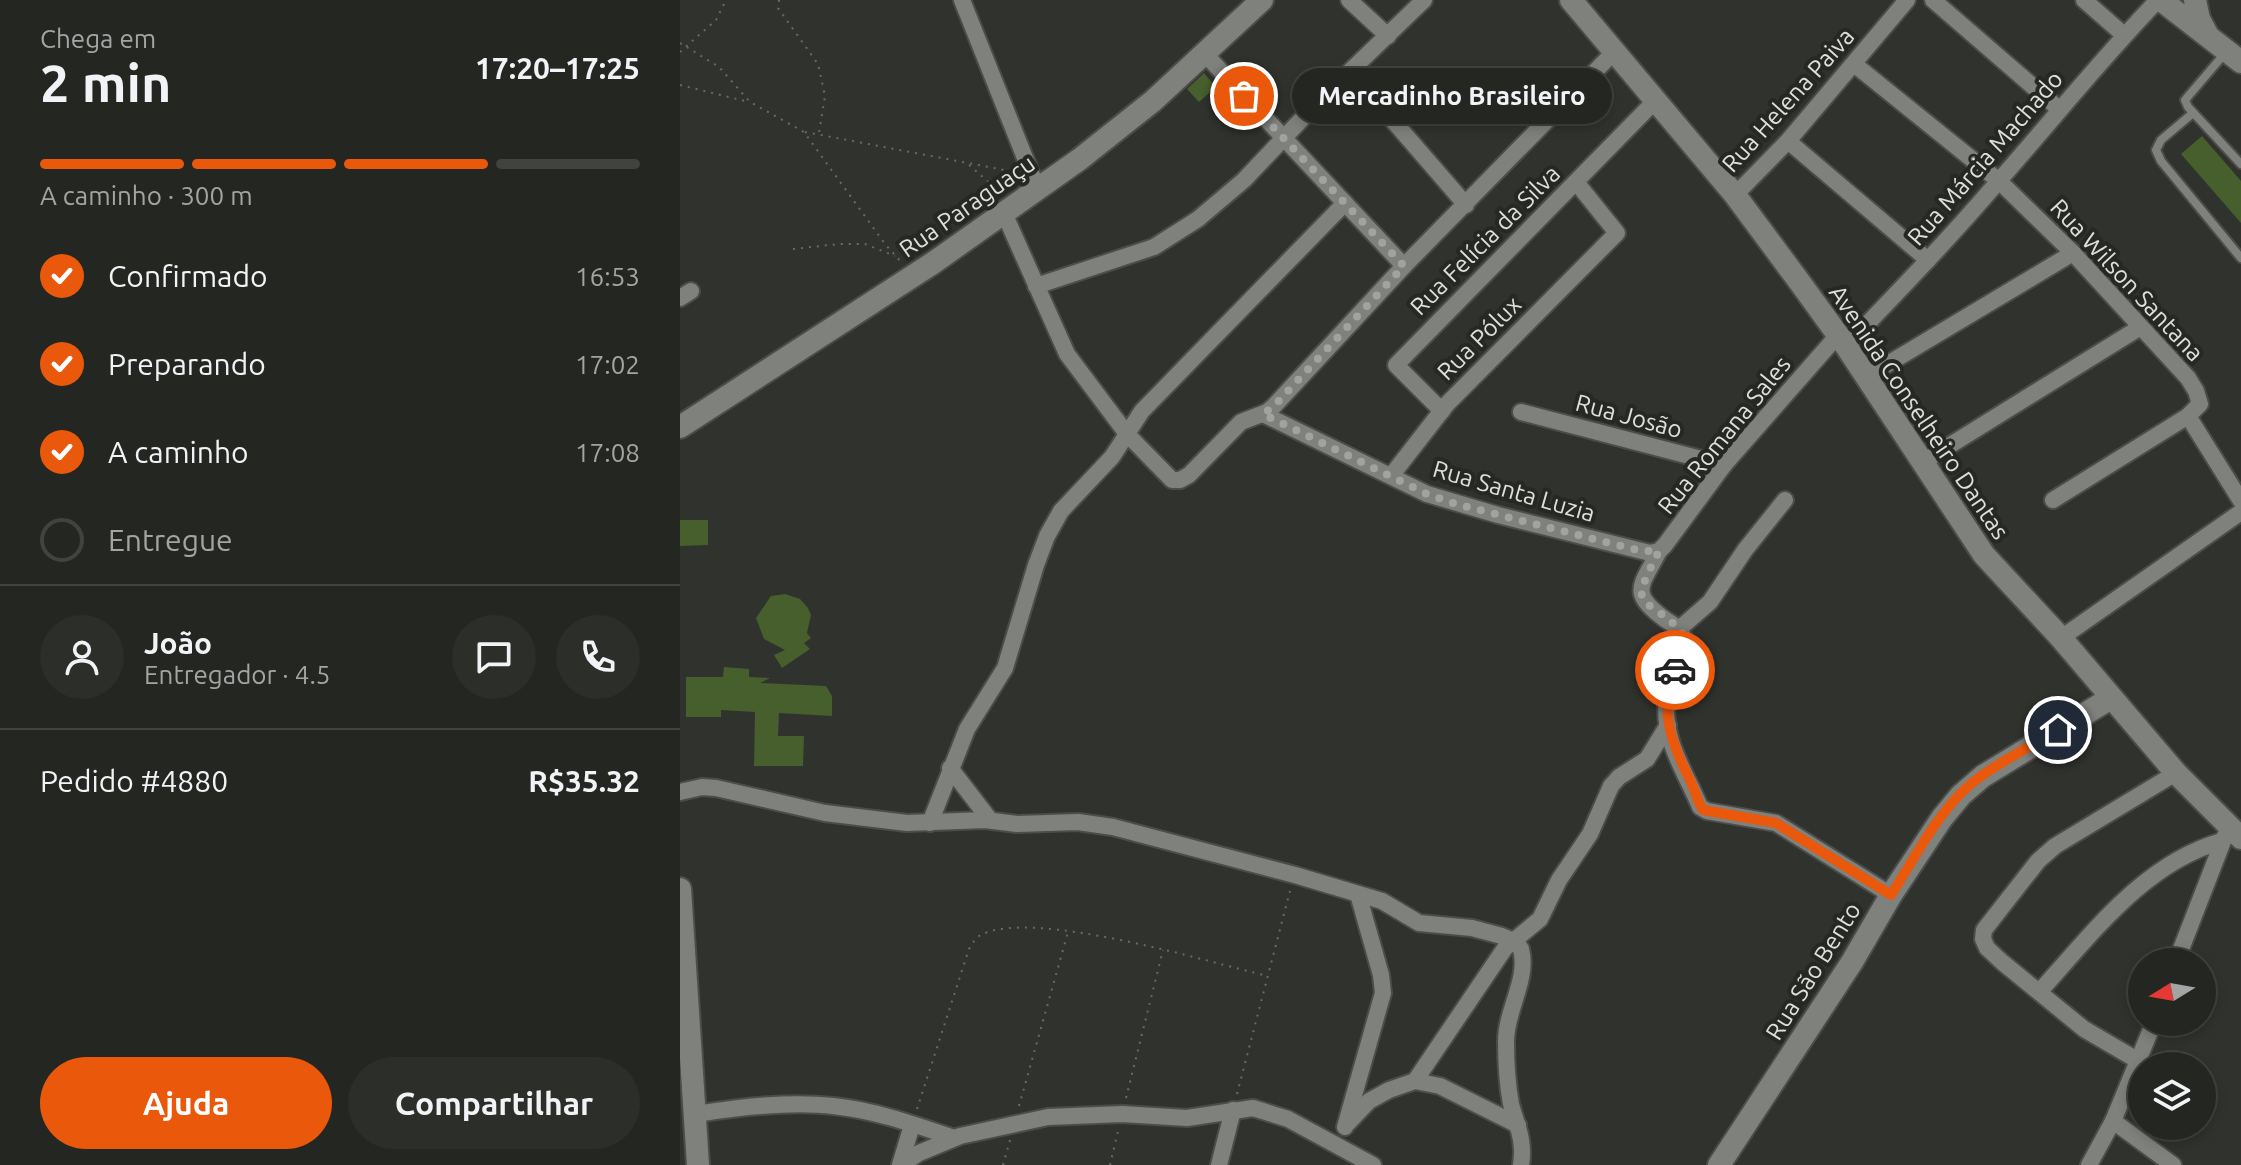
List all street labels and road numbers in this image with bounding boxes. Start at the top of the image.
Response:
street label: Rua Helena Paiva [1716,23,1860,177]
street label: Rua Márcia Machado [1902,65,2068,251]
street label: Rua Paraguaçu [894,149,1040,263]
street label: Rua Felícia da Silva [1405,160,1565,320]
street label: Rua Wilson Santana [2045,194,2209,366]
street label: Avenida Conselheiro Dantas [1824,280,2014,544]
street label: Rua Pólux [1432,291,1526,385]
street label: Rua Romana Sales [1652,351,1796,519]
street label: Rua Josão [1573,389,1685,443]
street label: Rua Santa Luzia [1430,455,1598,527]
street label: Rua São Bento [1760,897,1866,1045]

